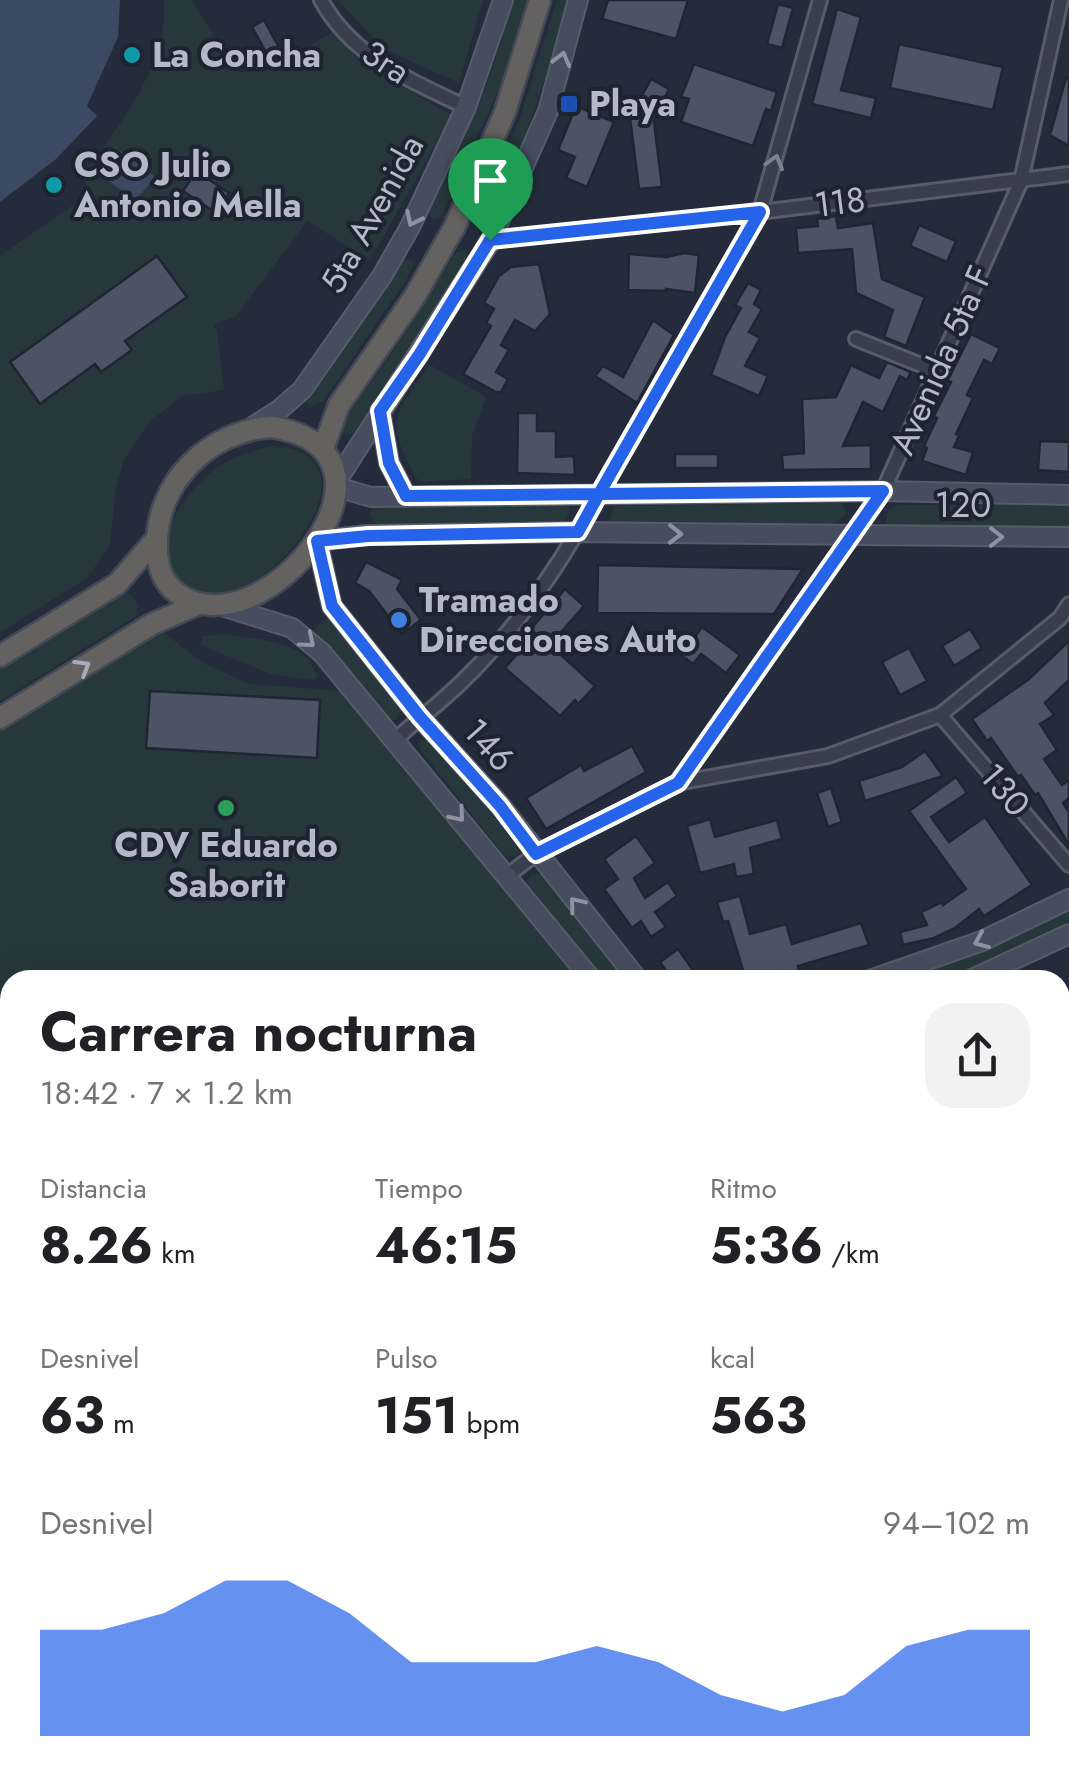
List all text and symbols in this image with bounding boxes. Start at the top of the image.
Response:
street label: 3ra [352,28,420,96]
place label: La Concha [152,30,321,80]
marker: La Concha [121,44,143,66]
one-way arrow [551,51,572,68]
place label: Playa [589,79,676,129]
marker: Playa [558,93,580,115]
street label: 5ta Avenida [308,126,436,302]
pin [448,138,533,241]
place label: CSO Julio Antonio Mella [73,140,302,230]
icon: arrive [463,153,518,208]
one-way arrow [763,154,784,171]
marker: CSO Julio Antonio Mella [43,174,65,196]
street label: 118 [812,174,868,230]
one-way arrow [406,209,426,227]
street label: Avenida 5ta F [877,258,1005,462]
street label: 120 [935,480,991,530]
one-way arrow [667,523,683,544]
one-way arrow [990,526,1005,548]
place label: Tramado Direcciones Auto [419,575,697,665]
marker: Tramado Direcciones Auto [388,609,410,631]
one-way arrow [296,629,314,647]
one-way arrow [72,660,90,679]
street label: 146 [452,707,526,783]
street label: 130 [968,753,1042,827]
marker: CDV Eduardo Saborit [215,797,237,819]
one-way arrow [446,804,464,822]
place label: CDV Eduardo Saborit [114,820,338,910]
one-way arrow [570,898,588,916]
one-way arrow [973,929,991,949]
text: Carrera nocturna [40,992,477,1072]
button: share [925,1003,1030,1108]
text: 18:42 · 7 × 1.2 km [40,1070,293,1116]
text: Distancia [40,1168,147,1209]
text: Tiempo [375,1168,463,1209]
text: Ritmo [710,1168,777,1209]
text: 8.26 [40,1209,153,1282]
text: 46:15 [375,1209,517,1282]
text: 5:36 [710,1209,823,1282]
text: km [153,1233,196,1274]
text: /km [823,1233,880,1274]
text: Desnivel [40,1338,140,1379]
text: Pulso [375,1338,438,1379]
text: kcal [710,1338,755,1379]
text: 63 [40,1379,105,1452]
text: 151 [375,1379,458,1452]
text: 563 [710,1379,807,1452]
text: m [105,1403,135,1444]
text: bpm [458,1403,520,1444]
text: Desnivel [40,1500,154,1546]
text: 94–102 m [883,1500,1030,1546]

